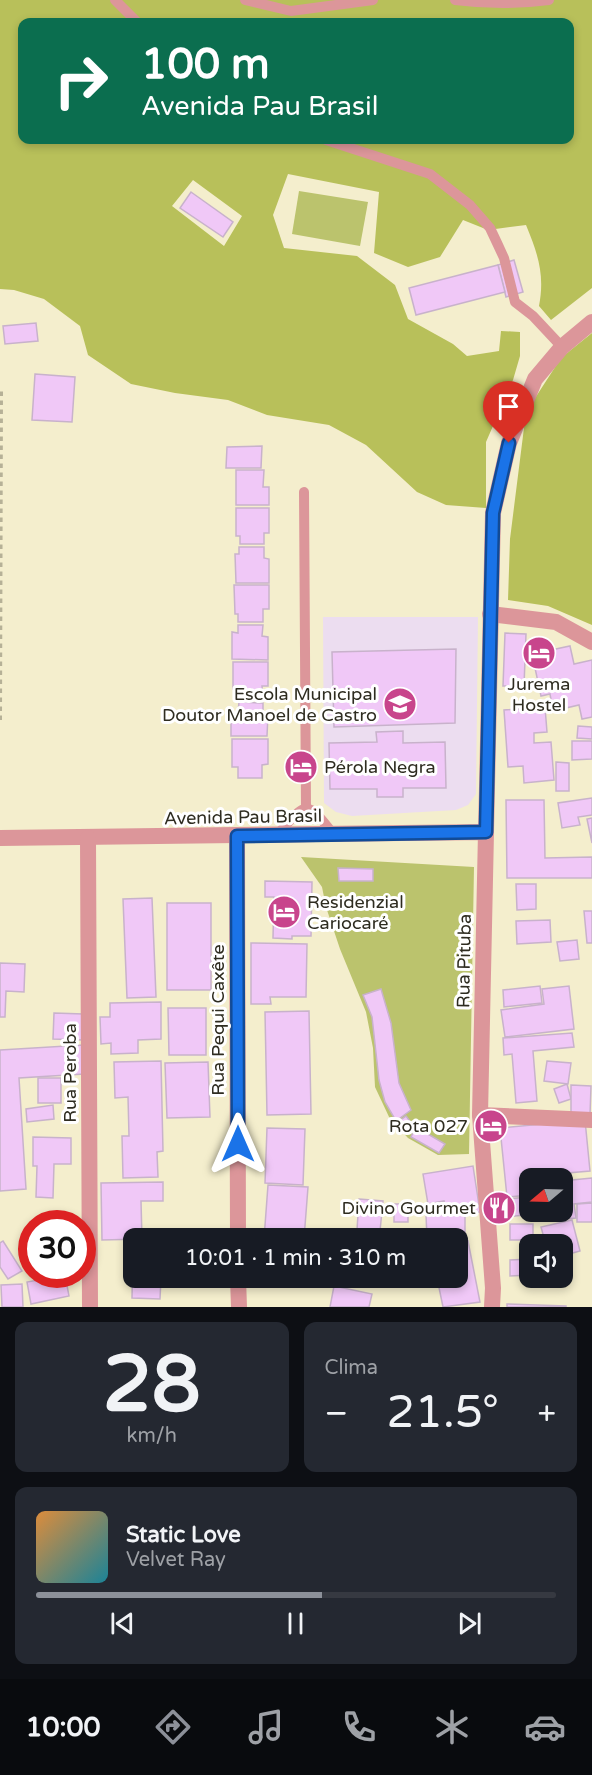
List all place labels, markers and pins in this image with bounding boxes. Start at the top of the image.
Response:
pin [483,381,534,443]
hotel icon: Jurema Hostel [521,635,557,671]
place label: Jurema Hostel [508,673,570,716]
place label: Escola Municipal Doutor Manoel de Castro [162,683,377,726]
school or university icon: Escola Municipal Doutor Manoel de Castro [382,686,418,722]
hotel icon: Pérola Negra [283,749,319,785]
place label: Pérola Negra [324,756,436,778]
place label: Residenzial Cariocaré [307,891,404,934]
hotel icon: Residenzial Cariocaré [266,894,302,930]
hotel icon: Rota 027 [473,1108,509,1144]
place label: Rota 027 [389,1115,468,1137]
restaurant icon: Divino Gourmet [481,1190,517,1226]
place label: Divino Gourmet [342,1197,476,1219]

